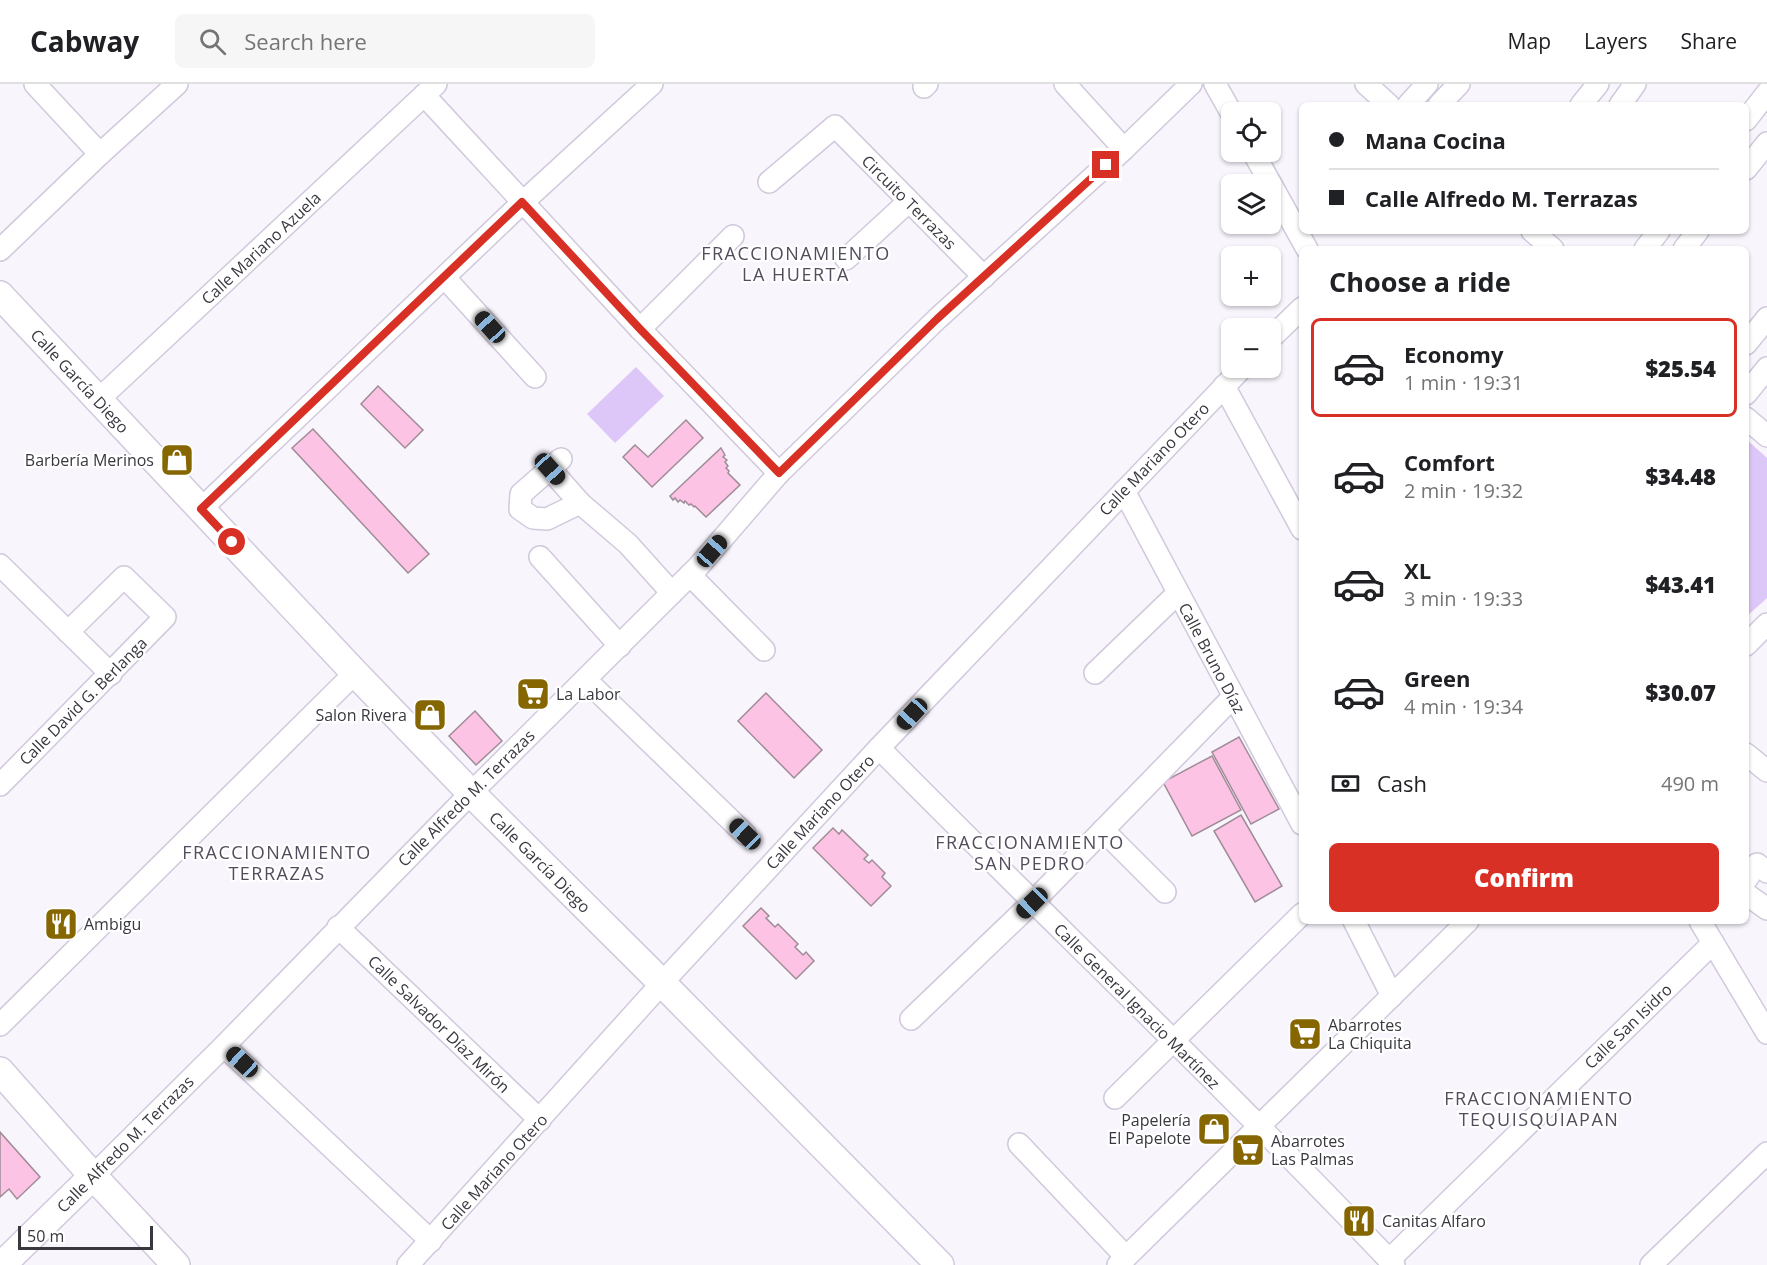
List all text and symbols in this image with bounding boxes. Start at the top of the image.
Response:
search box [175,14,595,68]
text: Cabway [30,22,139,60]
icon: search [196,25,229,58]
text: Search here [244,26,367,56]
text: Map [1508,27,1551,55]
text: Layers [1584,27,1648,55]
text: Share [1681,27,1737,55]
map controls [1221,102,1281,378]
button: locate [1221,102,1281,162]
text: Mana Cocina [1365,125,1506,155]
street label: Circuito Terrazas [857,150,961,254]
route end [1092,151,1119,178]
button: layers [1221,174,1281,234]
text: Calle Alfredo M. Terrazas [1365,183,1638,213]
street label: Calle Mariano Azuela [196,187,326,309]
district label: FRACCIONAMIENTO LA HUERTA [701,241,891,286]
button: + [1221,246,1281,306]
text: Choose a ride [1329,263,1511,300]
car [471,308,509,346]
button: − [1221,318,1281,378]
street label: Calle García Diego [26,324,134,438]
text: Economy [1404,339,1503,369]
icon: car [1332,341,1386,395]
text: $25.54 [1645,353,1716,383]
text: 1 min · 19:31 [1404,369,1523,396]
street label: Calle Mariano Otero [1094,397,1214,521]
shop icon: Barbería Merinos [159,442,195,478]
text: Comfort [1404,447,1495,477]
place label: Barbería Merinos [25,449,154,471]
icon: car [1332,449,1386,503]
car [531,450,569,488]
text: $34.48 [1645,461,1716,491]
text: 2 min · 19:32 [1404,477,1523,504]
route start [218,528,245,555]
car [693,532,731,570]
text: XL [1404,555,1431,585]
icon: car [1332,557,1386,611]
text: $43.41 [1645,569,1716,599]
text: 3 min · 19:33 [1404,585,1523,612]
street label: Calle Bruno Díaz [1174,599,1250,717]
street label: Calle David G. Berlanga [14,632,152,770]
text: Green [1404,663,1470,693]
icon: car [1332,665,1386,719]
supermarket icon: La Labor [515,676,551,712]
text: $30.07 [1645,677,1716,707]
place label: La Labor [556,683,621,705]
text: 4 min · 19:34 [1404,693,1523,720]
car [893,695,931,733]
shop icon: Salon Rivera [412,697,448,733]
place label: Salon Rivera [315,704,407,726]
street label: Calle Alfredo M. Terrazas [393,725,539,871]
street label: Calle Mariano Otero [761,750,879,874]
icon: cash [1329,767,1362,800]
text: Cash [1377,768,1427,798]
text: 490 m [1661,770,1719,797]
street label: Calle García Diego [485,807,595,917]
car [726,815,764,853]
district label: FRACCIONAMIENTO SAN PEDRO [935,830,1125,875]
district label: FRACCIONAMIENTO TERRAZAS [182,840,372,885]
button: Confirm [1329,843,1719,912]
car [1013,884,1051,922]
restaurant icon: Ambigu [43,906,79,942]
place label: Ambigu [84,913,141,935]
street label: Calle General Ignacio Martínez [1049,918,1225,1094]
street label: Calle Salvador Díaz Mirón [363,950,515,1098]
street label: Calle San Isidro [1579,979,1677,1073]
place label: Abarrotes La Chiquita [1328,1014,1412,1054]
supermarket icon: Abarrotes La Chiquita [1287,1016,1323,1052]
car [223,1043,261,1081]
street label: Calle Alfredo M. Terrazas [52,1071,198,1217]
district label: FRACCIONAMIENTO TEQUISQUIAPAN [1444,1086,1634,1131]
street label: Calle Mariano Otero [436,1109,552,1235]
place label: Papelería El Papelote [1108,1109,1191,1149]
shop icon: Papelería El Papelote [1196,1111,1232,1147]
place label: Abarrotes Las Palmas [1271,1130,1354,1170]
supermarket icon: Abarrotes Las Palmas [1230,1132,1266,1168]
restaurant icon: Canitas Alfaro [1341,1203,1377,1239]
place label: Canitas Alfaro [1382,1210,1486,1232]
scale bar [18,1223,153,1250]
text: 50 m [27,1225,64,1247]

